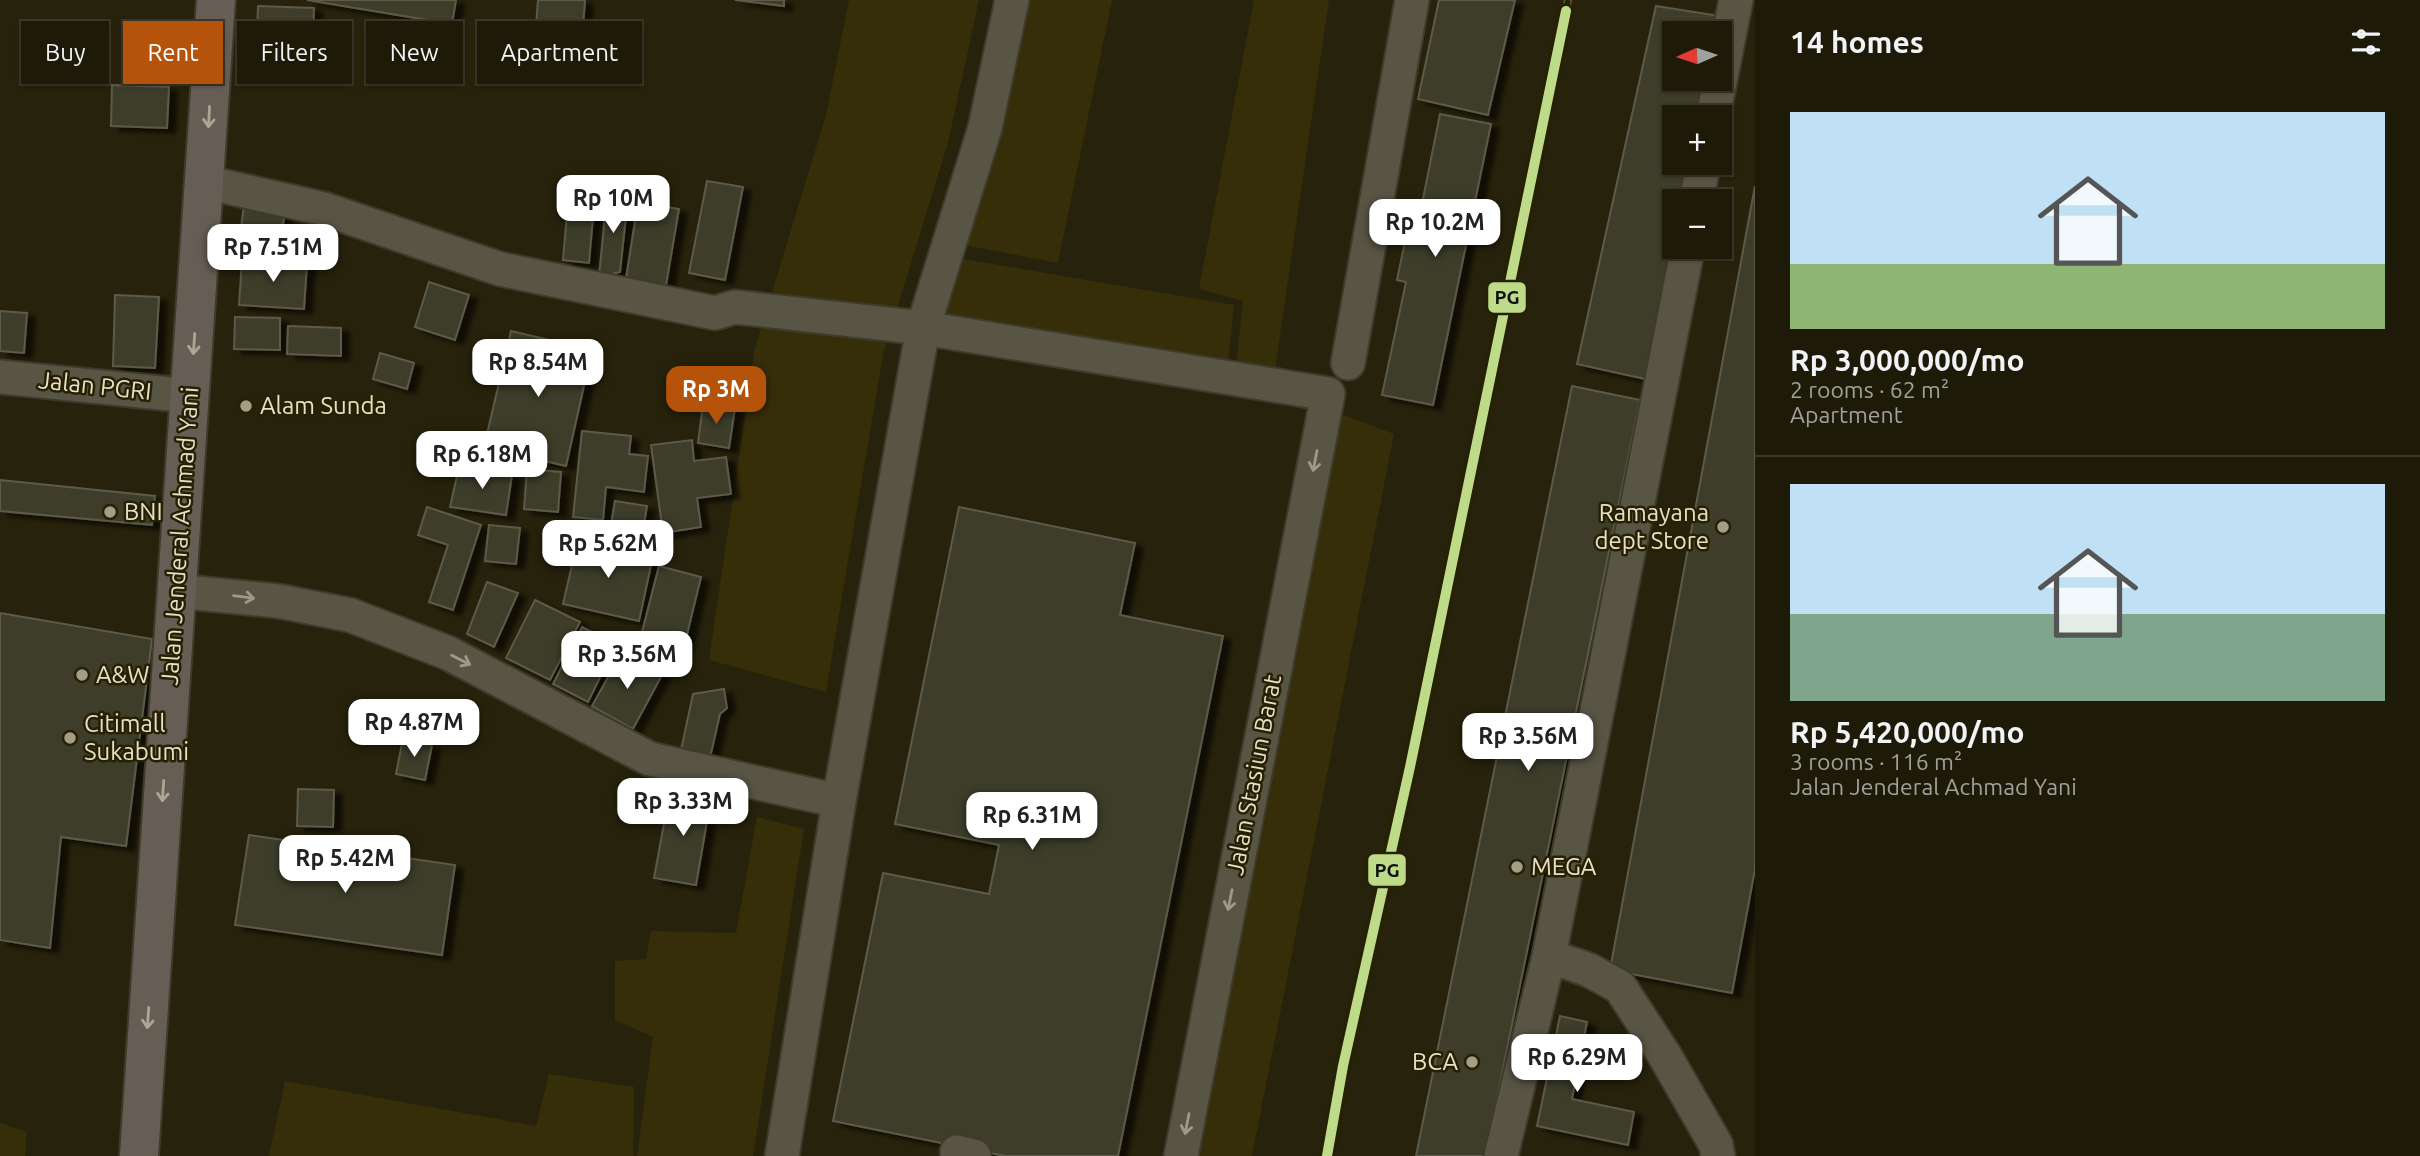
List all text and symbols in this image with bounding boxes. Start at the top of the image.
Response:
chip: Buy [21,21,109,84]
chip: Rent [123,21,223,84]
chip: Filters [237,21,352,84]
chip: New [366,21,463,84]
chip: Apartment [477,21,642,84]
north arrow [1662,21,1732,91]
map controls [1662,21,1732,259]
icon: filters [2347,23,2385,61]
text: 14 homes [1790,25,1924,59]
one-way arrow [202,105,215,128]
button: + [1662,105,1732,175]
icon: home [2025,158,2151,284]
pin: Rp 10M [556,176,670,235]
text: Rp 10M [573,185,653,210]
button: − [1662,189,1732,259]
pin: Rp 10.2M [1363,200,1507,259]
text: Rp 10.2M [1385,209,1485,234]
pin: Rp 7.51M [201,224,345,284]
text: Rp 7.51M [223,234,323,259]
line badge: PG [1487,281,1527,314]
text: PG [1494,286,1520,308]
one-way arrow [187,332,200,355]
pin: Rp 8.54M [466,340,610,399]
text: Rp 3,000,000/mo [1790,343,2024,377]
text: Rp 8.54M [488,349,588,374]
street label: Jalan PGRI [37,366,153,405]
pin: Rp 3M [667,366,765,426]
text: Rp 3M [682,376,750,401]
text: 2 rooms · 62 m² [1790,377,1949,402]
street label: Jalan Jenderal Achmad Yani [156,386,203,686]
place label: Alam Sunda [260,392,387,419]
marker: Alam Sunda [238,398,254,414]
text: Apartment [1790,402,1903,427]
pin: Rp 6.18M [410,432,554,491]
text: Rp 6.18M [432,441,532,466]
one-way arrow [1308,449,1321,471]
place label: BNI [124,498,163,525]
place label: Ramayana dept Store [1594,499,1709,554]
marker: BNI [102,504,118,520]
marker: Ramayana dept Store [1715,519,1731,535]
pin: Rp 5.62M [536,520,680,580]
text: Rp 5.62M [558,530,658,555]
icon: home [2025,530,2151,656]
one-way arrow [232,590,255,603]
pin: Rp 3.56M [555,632,699,691]
text: Rp 3.56M [577,641,677,666]
one-way arrow [450,653,471,667]
place label: A&W [96,661,149,688]
marker: A&W [74,667,90,683]
street label: Jalan Stasiun Barat [1221,672,1286,878]
pin: Rp 4.87M [342,700,486,759]
text: Rp 4.87M [364,709,464,734]
place label: Citimall Sukabumi [84,710,189,765]
pin: Rp 3.56M [1456,714,1600,773]
text: Rp 5,420,000/mo [1790,715,2024,749]
text: Rp 3.56M [1478,723,1578,748]
marker: Citimall Sukabumi [62,730,78,746]
text: 3 rooms · 116 m² [1790,749,1962,774]
text: Jalan Jenderal Achmad Yani [1790,774,2077,799]
pin: Rp 3.33M [611,778,755,838]
one-way arrow [156,779,169,802]
text: Rp 3.33M [633,788,733,813]
pin: Rp 6.31M [960,792,1104,852]
text: Rp 6.31M [982,802,1082,827]
pin: Rp 5.42M [273,836,417,895]
text: Rp 5.42M [295,845,395,870]
line badge: PG [1367,853,1407,887]
place label: MEGA [1531,853,1597,880]
text: PG [1374,859,1400,881]
marker: MEGA [1509,859,1525,875]
one-way arrow [1223,888,1236,911]
one-way arrow [141,1006,154,1029]
pin: Rp 6.29M [1505,1034,1649,1094]
text: Rp 6.29M [1527,1044,1627,1069]
place label: BCA [1412,1048,1458,1075]
marker: BCA [1464,1054,1480,1070]
one-way arrow [1180,1112,1193,1135]

